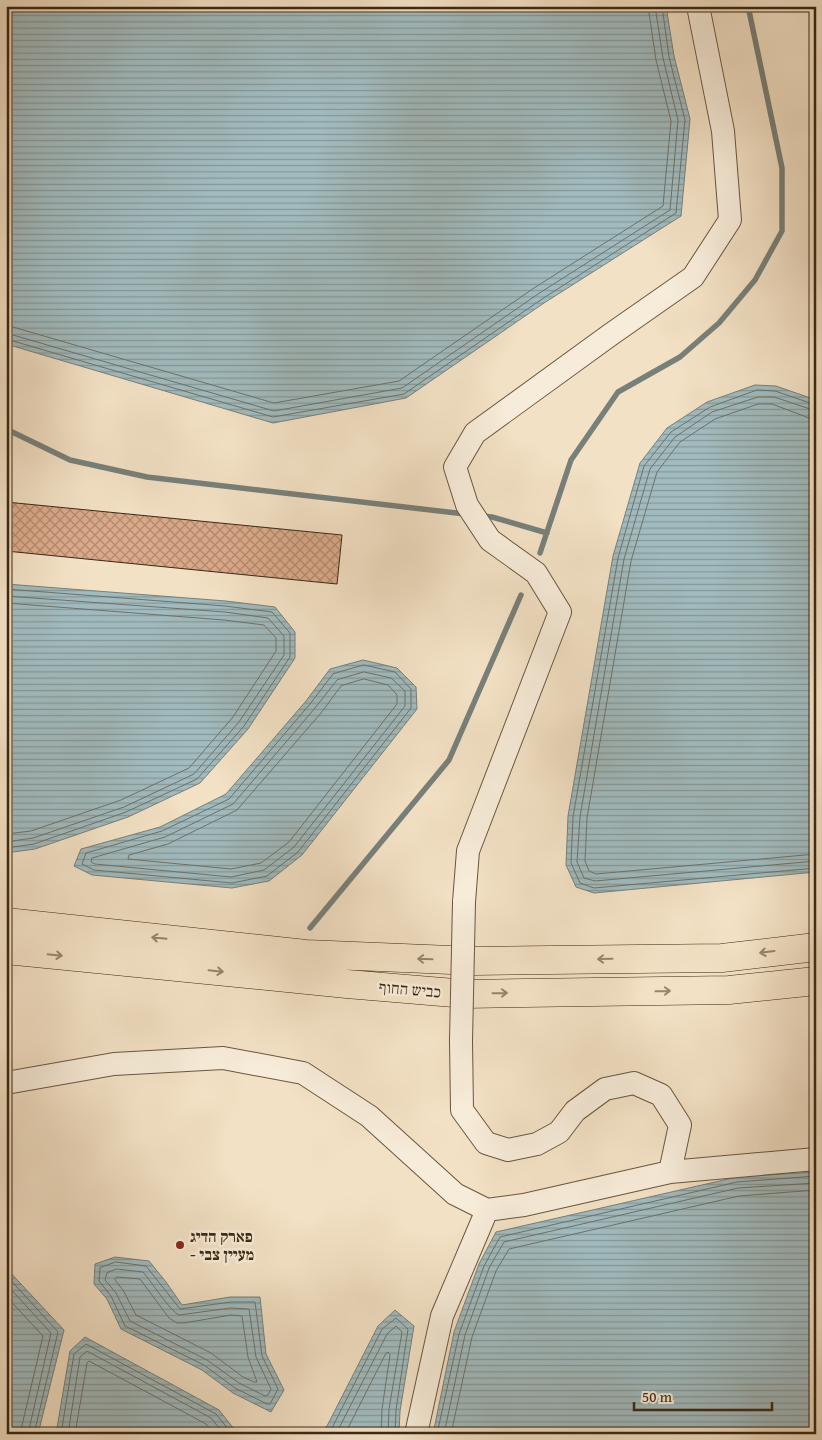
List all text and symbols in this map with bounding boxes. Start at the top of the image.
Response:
one-way arrow [151,933,167,943]
one-way arrow [760,947,776,957]
one-way arrow [46,950,62,960]
one-way arrow [417,954,433,963]
one-way arrow [597,954,614,964]
one-way arrow [208,966,224,976]
street label: כביש החוף [378,974,442,1004]
one-way arrow [654,986,671,996]
one-way arrow [492,988,508,998]
place label: פארק הדיג - מעיין צבי [190,1224,254,1266]
marker: פארק הדיג - מעיין צבי [174,1239,186,1251]
scale bar [634,1380,772,1412]
text: 50 m [642,1386,673,1407]

